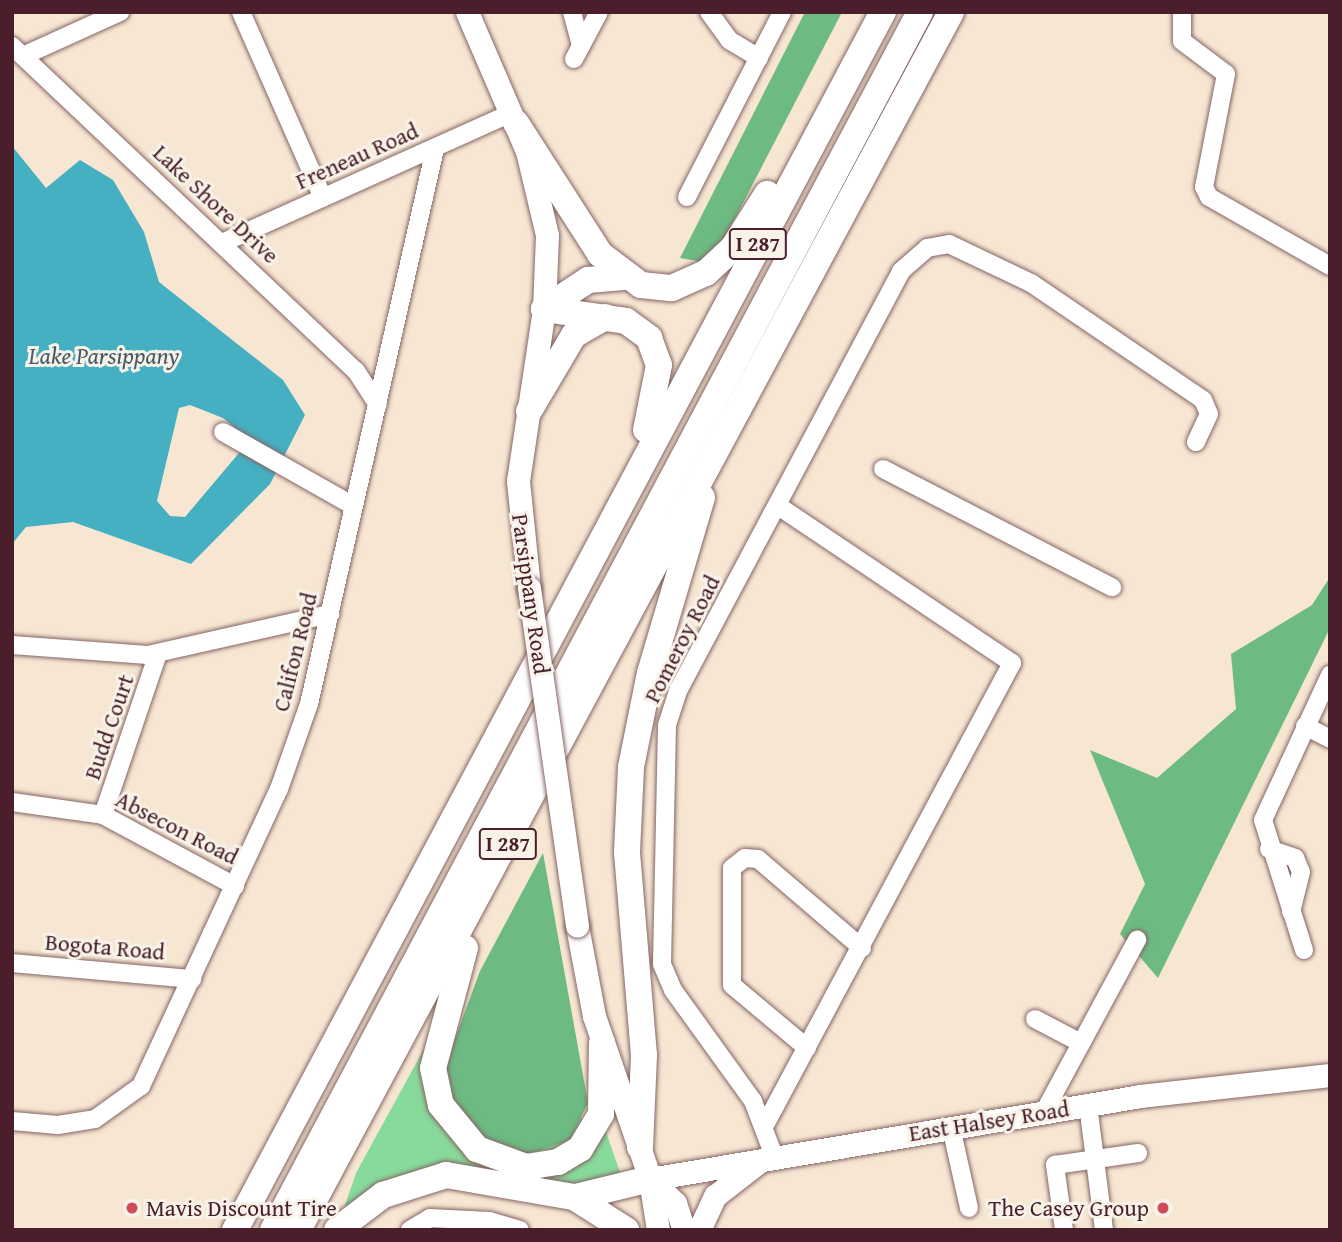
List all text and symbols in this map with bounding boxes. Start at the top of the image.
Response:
street label: Freneau Road [291,117,423,195]
street label: Lake Shore Drive [147,139,285,269]
road number: I 287 [728,226,788,262]
water label: Lake Parsippany [29,342,179,370]
street label: Parsippany Road [506,512,556,676]
street label: Pomeroy Road [638,571,726,707]
street label: Califon Road [267,590,323,714]
street label: Budd Court [78,671,140,783]
street label: Absecon Road [111,785,243,871]
road number: I 287 [478,826,538,862]
street label: Bogota Road [44,928,166,966]
street label: East Halsey Road [907,1095,1071,1147]
place label: Mavis Discount Tire [146,1194,337,1222]
place label: The Casey Group [988,1194,1149,1222]
marker: Mavis Discount Tire [124,1200,140,1216]
marker: The Casey Group [1155,1200,1171,1216]

